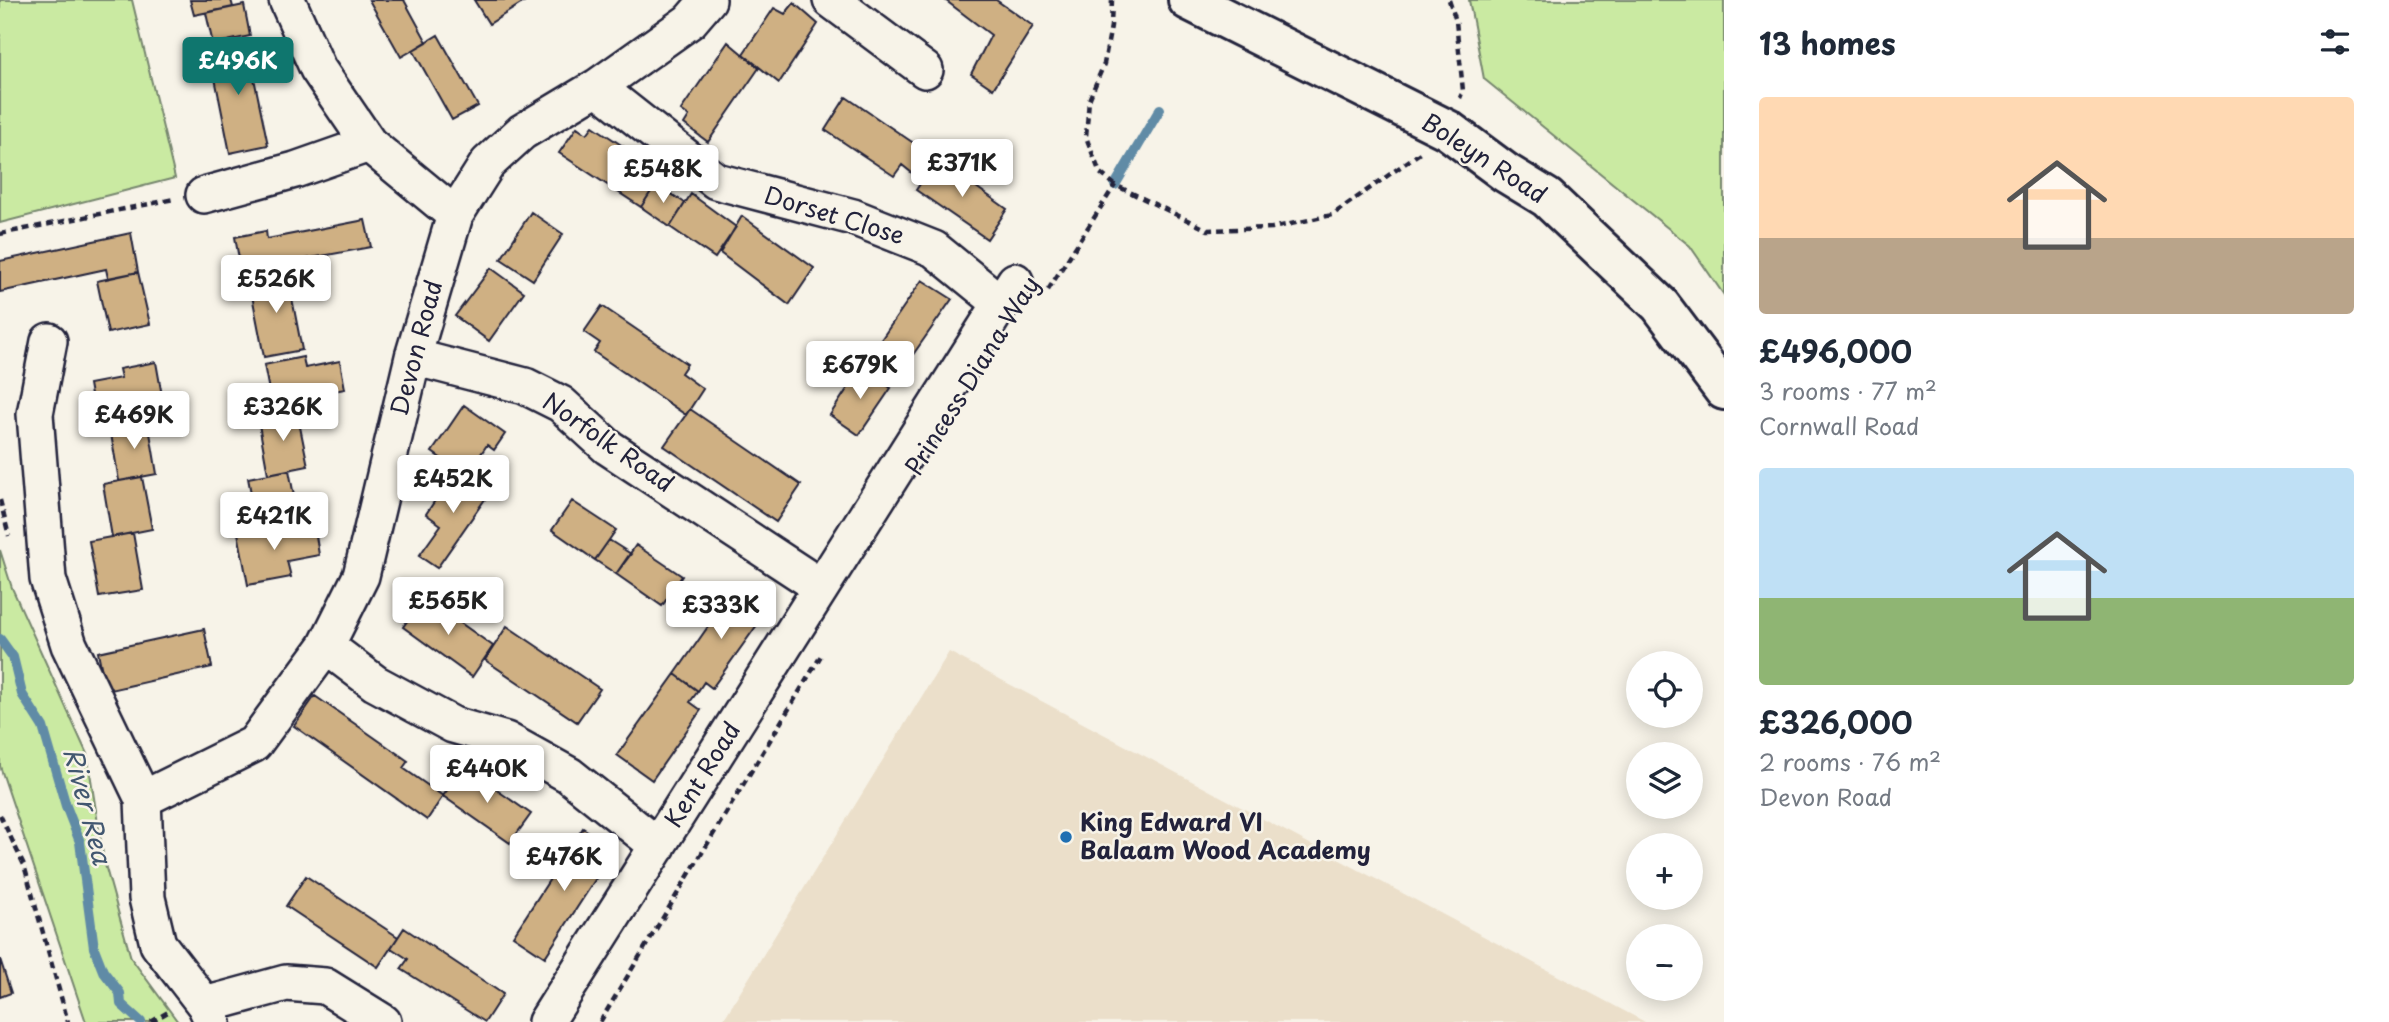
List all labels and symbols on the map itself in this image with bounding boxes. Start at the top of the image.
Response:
pin: £496K [189,38,287,97]
street label: Boleyn Road [1415,103,1555,211]
pin: £371K [913,140,1011,199]
pin: £548K [614,146,712,205]
street label: Dorset Close [760,176,909,252]
pin: £526K [227,256,325,315]
street label: Princess Diana Way [895,268,1047,482]
street label: Devon Road [380,276,450,419]
pin: £679K [811,342,909,401]
street label: Norfolk Road [536,383,682,500]
pin: £326K [234,384,332,443]
pin: £469K [85,392,183,451]
pin: £452K [404,456,502,515]
pin: £421K [225,492,323,552]
pin: £565K [399,578,497,637]
pin: £333K [672,582,770,641]
street label: Kent Road [654,714,748,834]
water label: River Rea [54,743,123,869]
pin: £440K [438,746,536,805]
place label: King Edward VI Balaam Wood Academy [1080,803,1371,867]
marker: King Edward VI Balaam Wood Academy [1058,829,1074,845]
pin: £476K [515,834,613,893]

